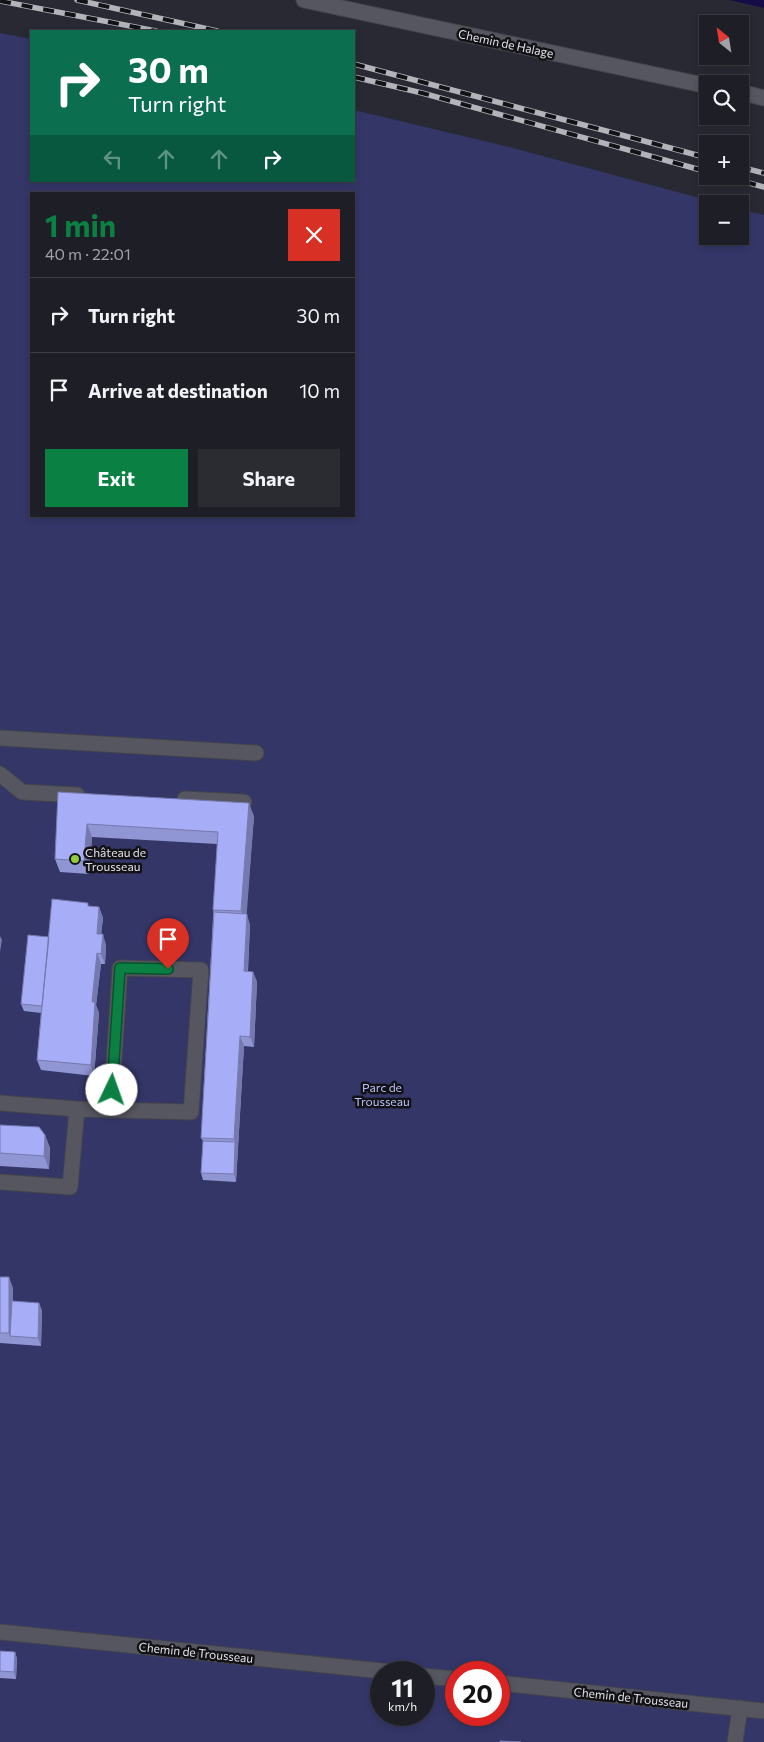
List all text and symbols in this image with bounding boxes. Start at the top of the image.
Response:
north arrow [699,15,749,65]
map controls [699,15,749,245]
street label: Chemin de Halage [457,26,555,60]
text: 30 m [128,47,209,90]
icon: right [45,50,110,115]
button: search [699,75,749,125]
text: Turn right [128,90,226,117]
button: + [699,135,749,185]
icon: left [99,145,127,173]
icon: ahead [152,145,180,173]
icon: ahead [205,145,233,173]
icon: right [258,145,286,173]
button: − [699,195,749,245]
text: 1 min [45,206,116,243]
button: close [288,209,340,261]
text: 40 m · 22:01 [45,244,131,263]
icon: right [45,301,73,329]
text: Turn right [88,304,175,327]
text: 30 m [297,304,340,327]
icon: arrive [45,376,73,404]
text: Arrive at destination [88,379,268,402]
text: 10 m [299,379,340,402]
button: Exit [45,449,188,507]
button: Share [198,449,340,507]
place label: Château de Trousseau [85,845,146,873]
marker: Château de Trousseau [69,853,81,865]
pin [147,918,189,969]
icon: arrive [154,925,182,953]
position arrow [85,1063,137,1115]
park label: Parc de Trousseau [354,1080,410,1108]
street label: Chemin de Trousseau [138,1639,254,1665]
speed limit sign: 20 [445,1661,510,1726]
text: 11 [391,1672,414,1702]
street label: Chemin de Trousseau [573,1684,689,1710]
text: km/h [388,1699,417,1713]

